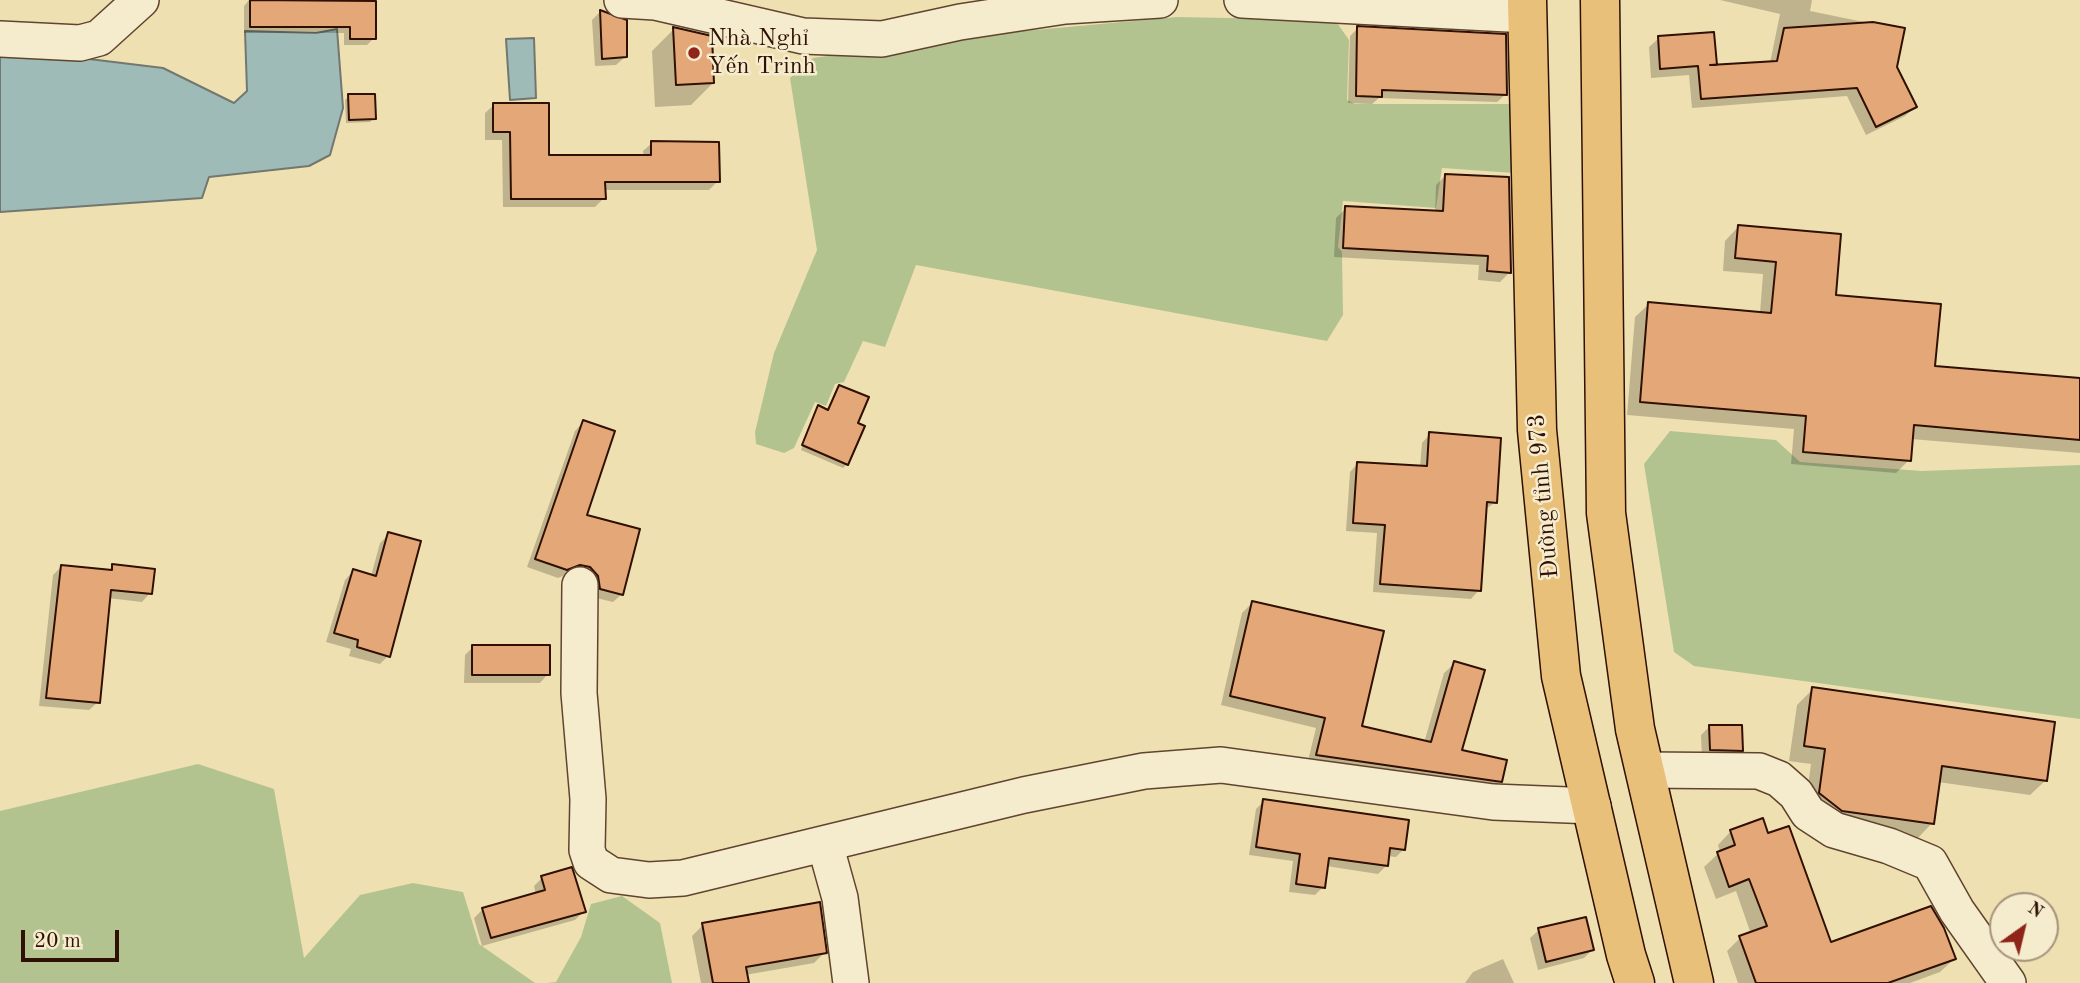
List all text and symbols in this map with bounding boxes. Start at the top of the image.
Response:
place label: Nhà Nghỉ Yến Trinh [708,25,816,81]
marker: Nhà Nghỉ Yến Trinh [686,45,702,61]
street label: Đường tỉnh 973 [1522,412,1566,580]
north arrow [1989,892,2059,962]
text: N [2024,899,2046,923]
scale bar [24,916,122,960]
text: 20 m [34,931,81,952]

